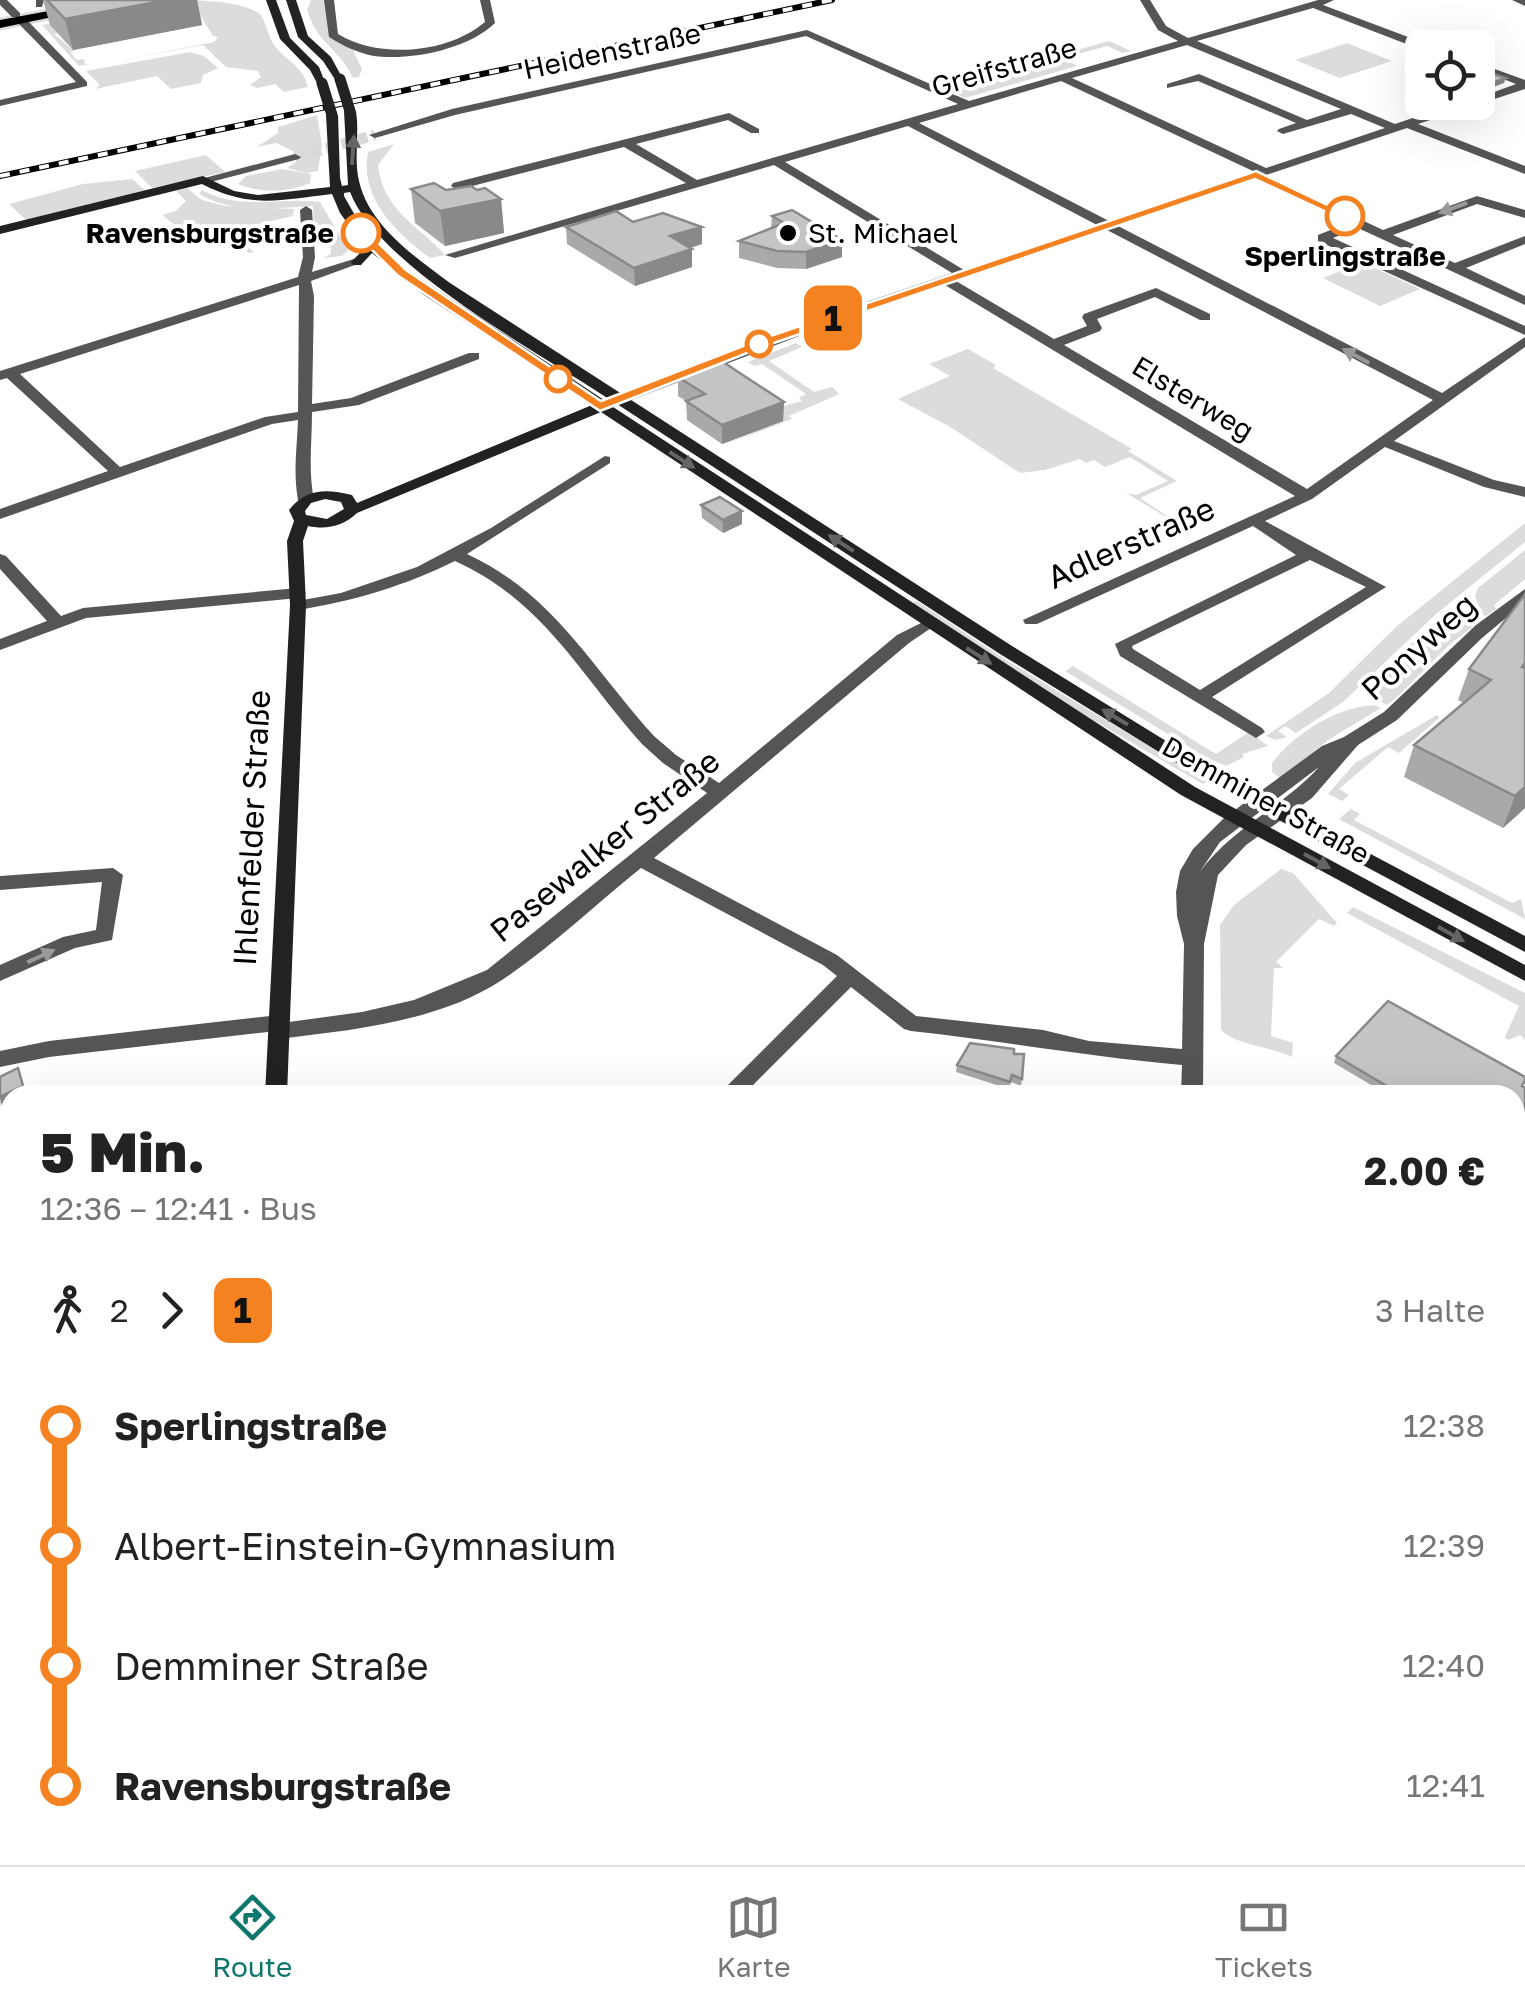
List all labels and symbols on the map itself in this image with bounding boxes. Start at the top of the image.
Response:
street label: Heidenstraße [520,16,704,85]
street label: Greifstraße [928,30,1080,103]
one-way arrow [345,133,361,165]
marker: Sperlingstraße [1326,197,1364,235]
one-way arrow [1438,201,1468,216]
marker: Ravensburgstraße [342,214,380,252]
place label: Ravensburgstraße [85,216,334,249]
place label: St. Michael [808,216,958,249]
marker: St. Michael [777,222,799,244]
place label: Sperlingstraße [1244,239,1446,272]
line badge: 1 [800,286,866,350]
unlabelled marker [746,331,772,357]
one-way arrow [1342,347,1371,364]
street label: Elsterweg [1127,348,1260,447]
unlabelled marker [545,366,571,392]
one-way arrow [668,450,695,468]
street label: Adlerstraße [1041,488,1220,596]
one-way arrow [827,534,854,552]
street label: Ponyweg [1353,585,1484,708]
one-way arrow [965,647,993,665]
street label: Ihlenfelder Straße [225,689,277,967]
one-way arrow [1101,709,1129,726]
street label: Demminer Straße [1157,729,1376,870]
street label: Pasewalker Straße [482,741,727,949]
one-way arrow [1303,851,1331,869]
one-way arrow [1437,925,1466,942]
one-way arrow [27,947,56,964]

